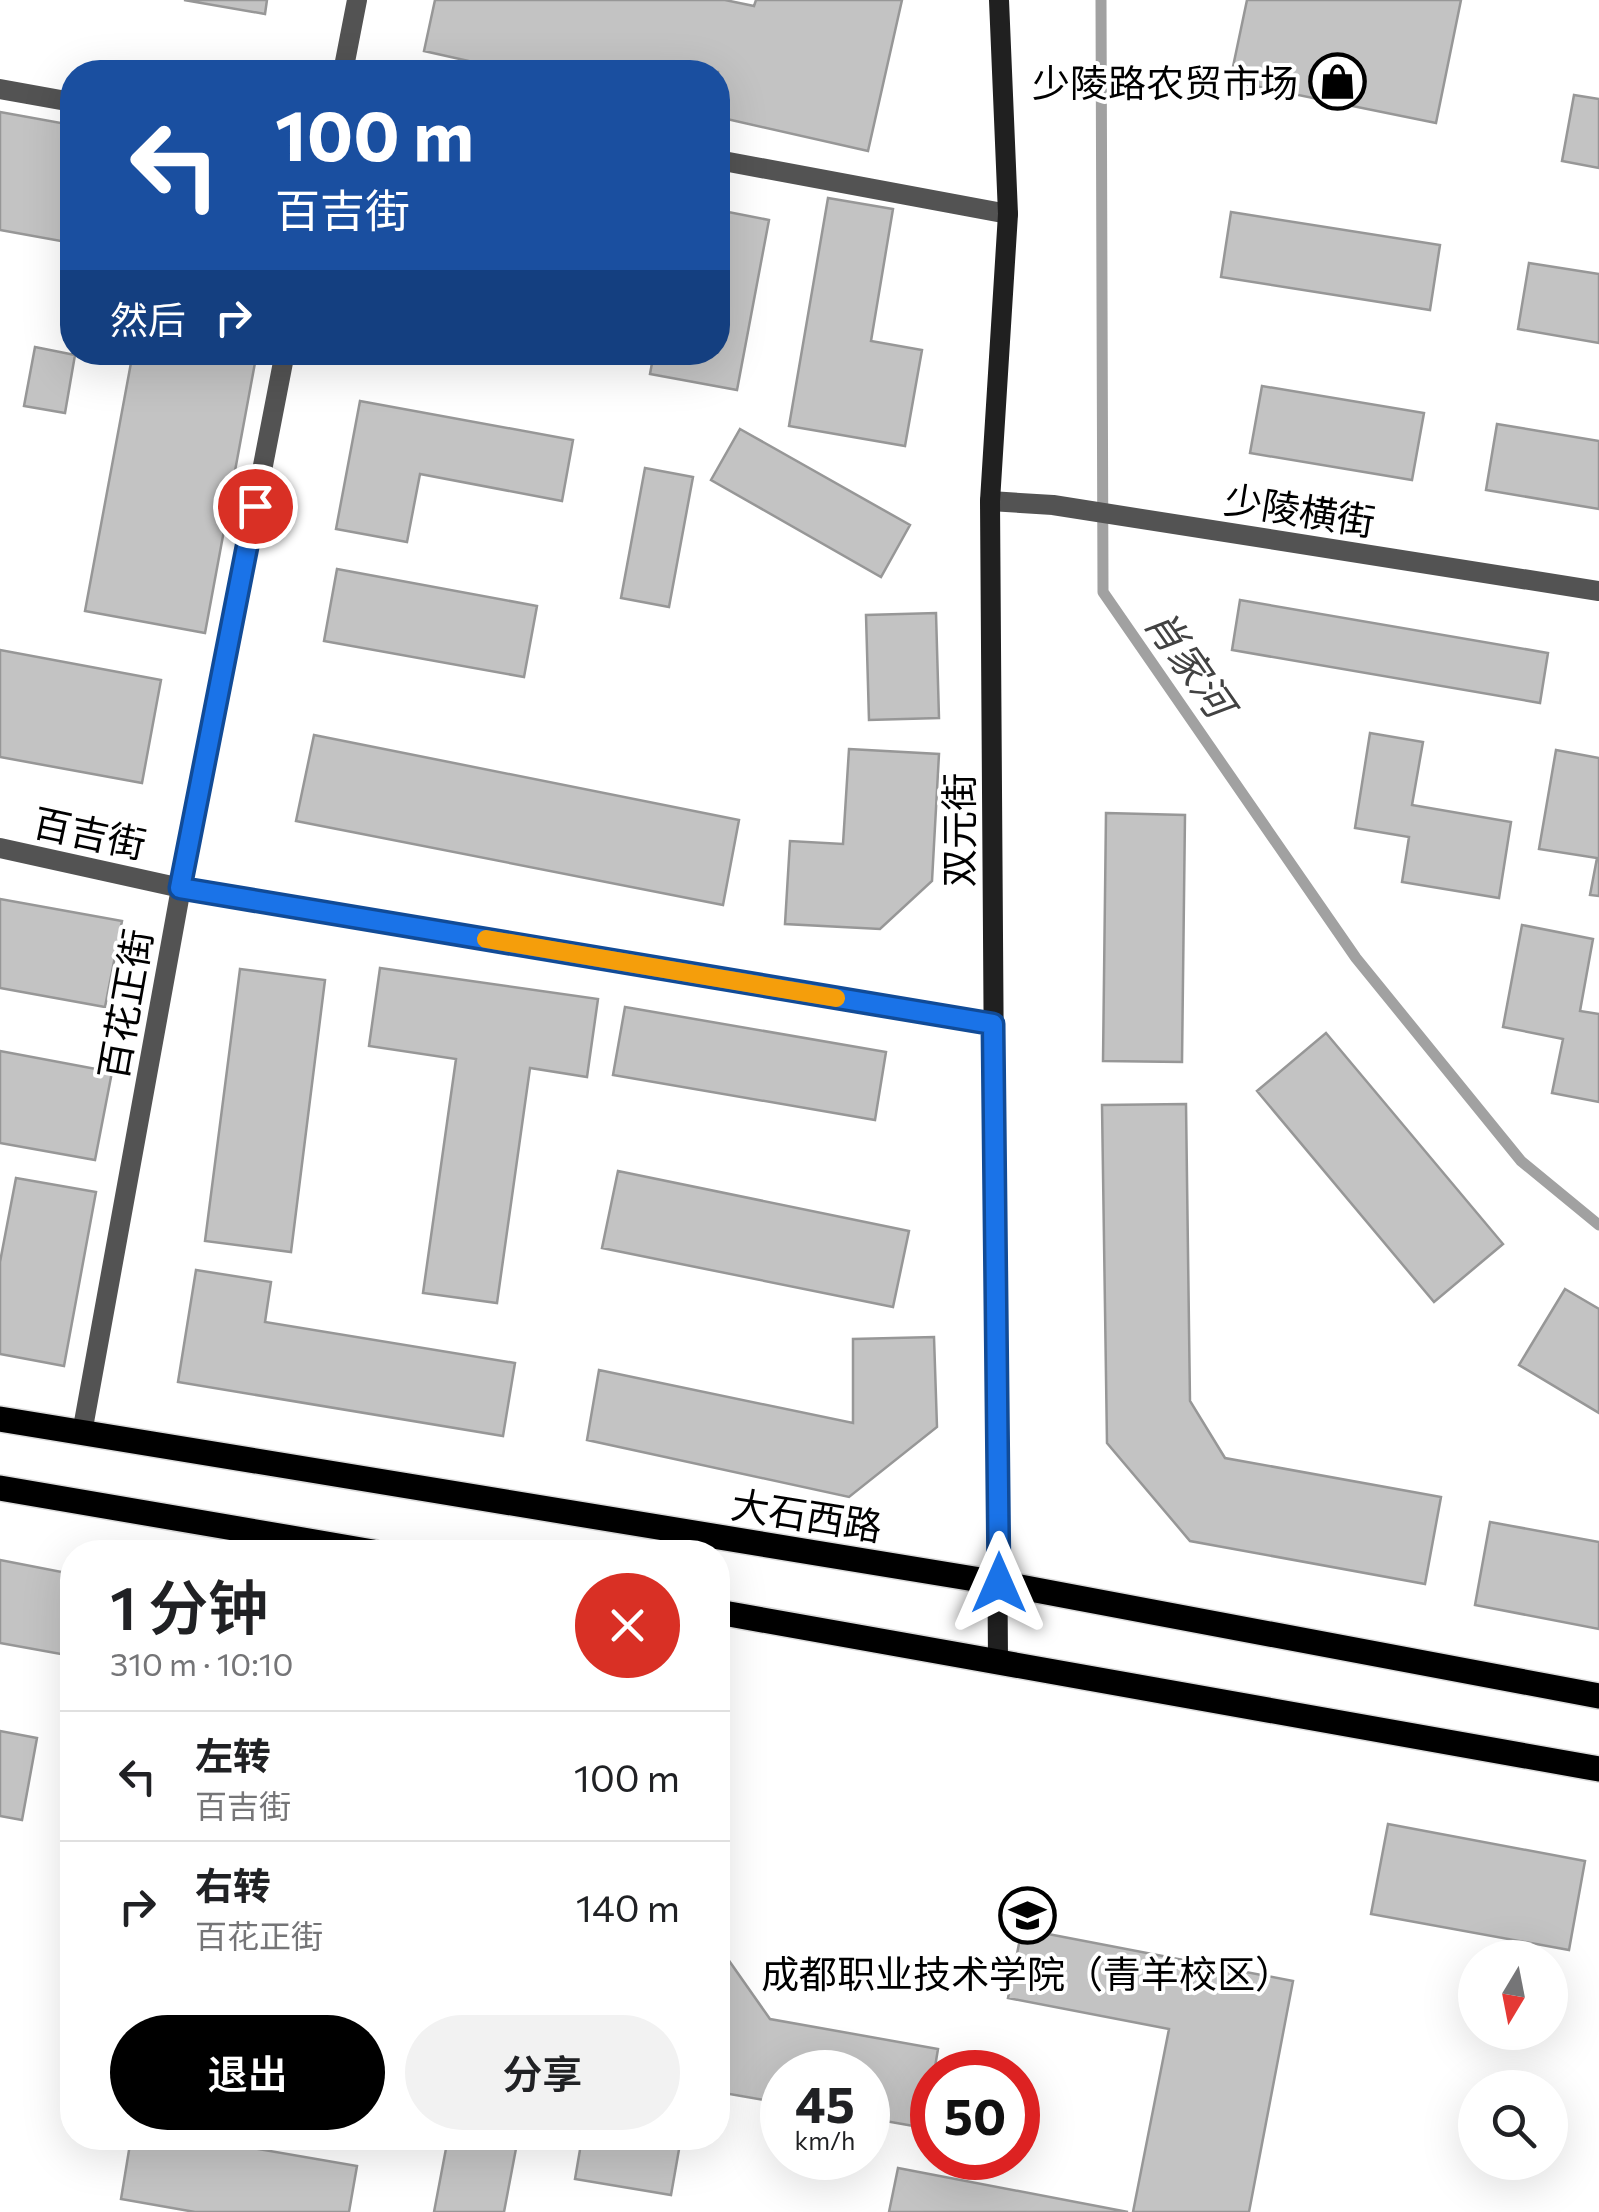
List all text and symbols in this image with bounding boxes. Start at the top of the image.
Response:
shop icon: 少陵路农贸市场 [1307,51,1367,111]
place label: 少陵路农贸市场 [1032,58,1298,105]
text: 100 m [275,90,474,175]
icon: left [110,100,240,230]
text: 百吉街 [275,181,410,236]
icon: right [206,290,261,345]
text: 然后 [110,295,186,342]
pin [213,464,298,549]
street label: 少陵横街 [1221,474,1379,544]
icon: arrive [228,479,283,534]
water label: 肖家河 [1137,599,1249,731]
street label: 双元街 [934,773,981,887]
street label: 百吉街 [29,797,151,867]
street label: 百花正街 [88,925,160,1083]
street label: 大石西路 [728,1479,886,1549]
position arrow [947,1531,1051,1635]
text: 1 分钟 [110,1569,268,1642]
button: close [575,1573,680,1678]
text: 310 m · 10:10 [110,1643,293,1683]
text: 左转 [195,1731,271,1778]
icon: left [110,1749,165,1804]
text: 100 m [574,1753,680,1800]
text: 百吉街 [195,1785,291,1825]
text: 右转 [195,1861,271,1908]
icon: right [110,1879,165,1934]
text: 140 m [576,1883,680,1930]
school or university icon: 成都职业技术学院（青羊校区） [997,1885,1057,1945]
text: 百花正街 [195,1915,323,1955]
north arrow [1458,1940,1568,2050]
map controls [1458,1940,1568,2180]
place label: 成都职业技术学院（青羊校区） [761,1949,1293,1996]
button: 退出 [110,2015,385,2130]
button: 分享 [405,2015,680,2130]
speed limit sign: 50 [910,2050,1040,2180]
button: search [1458,2070,1568,2180]
text: 45 [795,2072,855,2133]
text: km/h [795,2125,855,2155]

